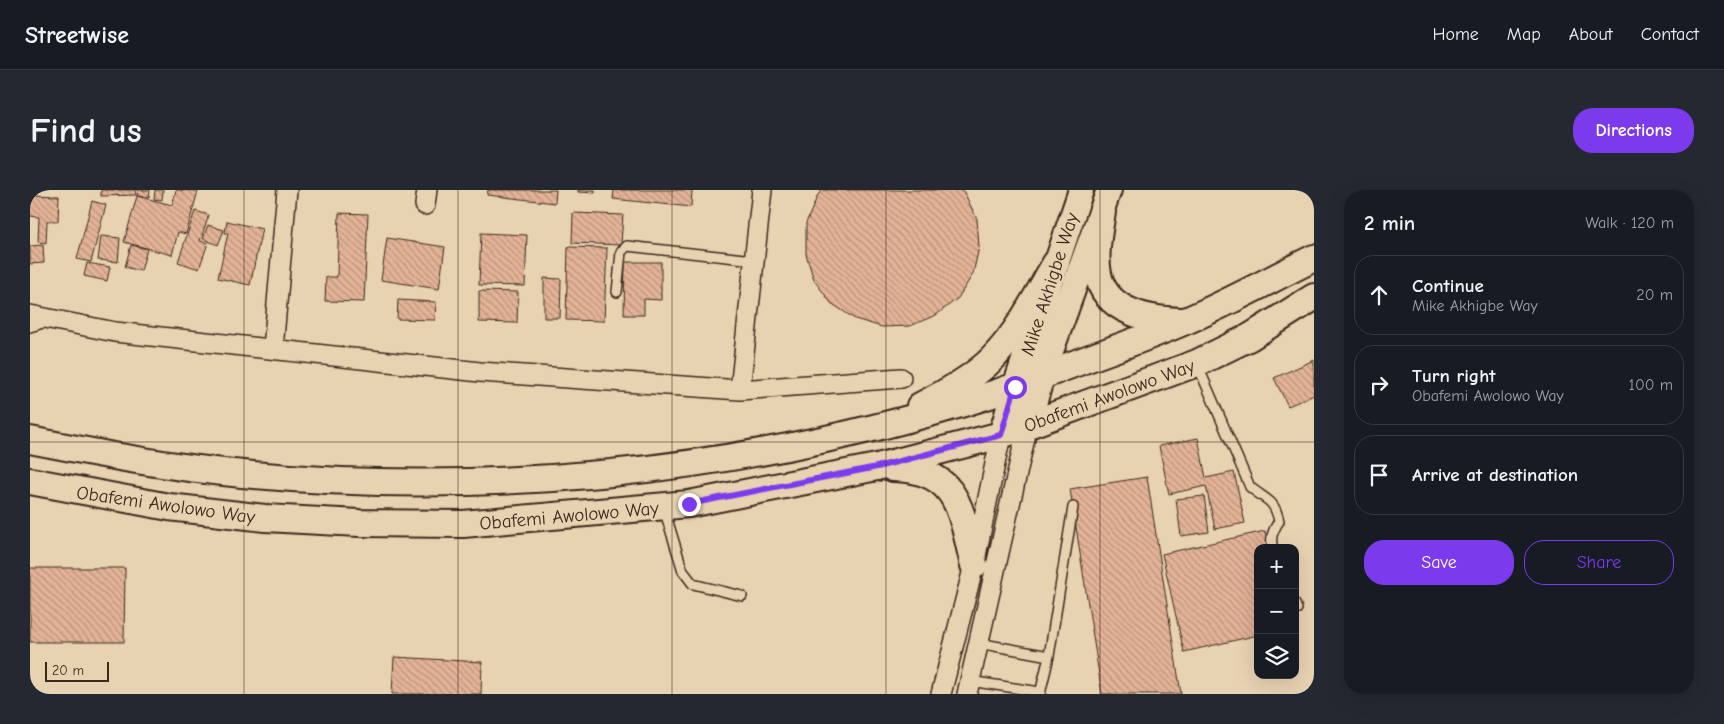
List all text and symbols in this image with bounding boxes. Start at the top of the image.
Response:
text: Streetwise [25,21,129,49]
text: Home [1432,24,1479,45]
text: Map [1507,24,1541,45]
text: About [1569,24,1613,45]
text: Contact [1641,24,1699,45]
button: Directions [1573,108,1694,153]
text: Find us [30,110,142,151]
street label: Mike Akhigbe Way [1016,209,1084,359]
text: 2 min [1364,211,1415,235]
text: Walk · 120 m [1585,214,1674,232]
text: Continue [1412,275,1484,297]
icon: ahead [1365,281,1393,309]
text: 20 m [1636,286,1673,304]
text: Mike Akhigbe Way [1412,297,1538,315]
street label: Obafemi Awolowo Way [1021,355,1198,437]
text: Turn right [1412,365,1496,387]
icon: right [1365,371,1393,399]
route start [1004,376,1027,399]
text: 100 m [1629,376,1673,394]
text: Obafemi Awolowo Way [1412,387,1564,405]
icon: arrive [1365,461,1393,489]
text: Arrive at destination [1412,464,1578,486]
street label: Obafemi Awolowo Way [75,482,257,528]
route end [678,493,701,516]
street label: Obafemi Awolowo Way [478,497,660,535]
button: Save [1364,540,1514,585]
button: Share [1524,540,1674,585]
map controls [1254,544,1299,679]
button: + [1254,544,1299,589]
button: − [1254,589,1299,634]
button: layers [1254,634,1299,679]
scale bar [45,659,109,682]
text: 20 m [52,662,84,679]

